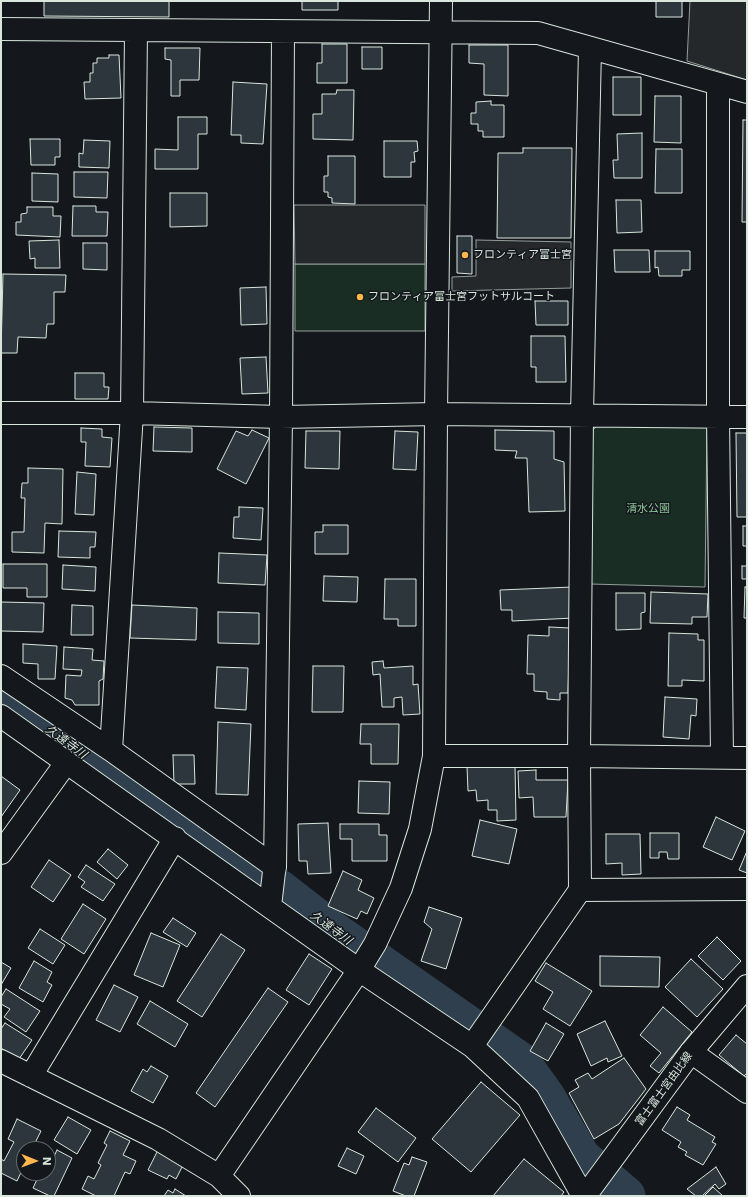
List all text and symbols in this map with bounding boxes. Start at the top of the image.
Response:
place label: フロンティア富士宮 [473,248,572,262]
marker: フロンティア富士宮 [460,250,470,260]
place label: フロンティア富士宮フットサルコート [368,290,555,304]
marker: フロンティア富士宮フットサルコート [355,292,365,302]
park label: 清水公園 [626,502,670,516]
water label: 久遠寺川 [42,722,90,762]
water label: 久遠寺川 [307,908,355,948]
street label: 富士富士宮由比線 [633,1050,695,1128]
north arrow [16,1141,56,1181]
text: N [40,1157,54,1166]

